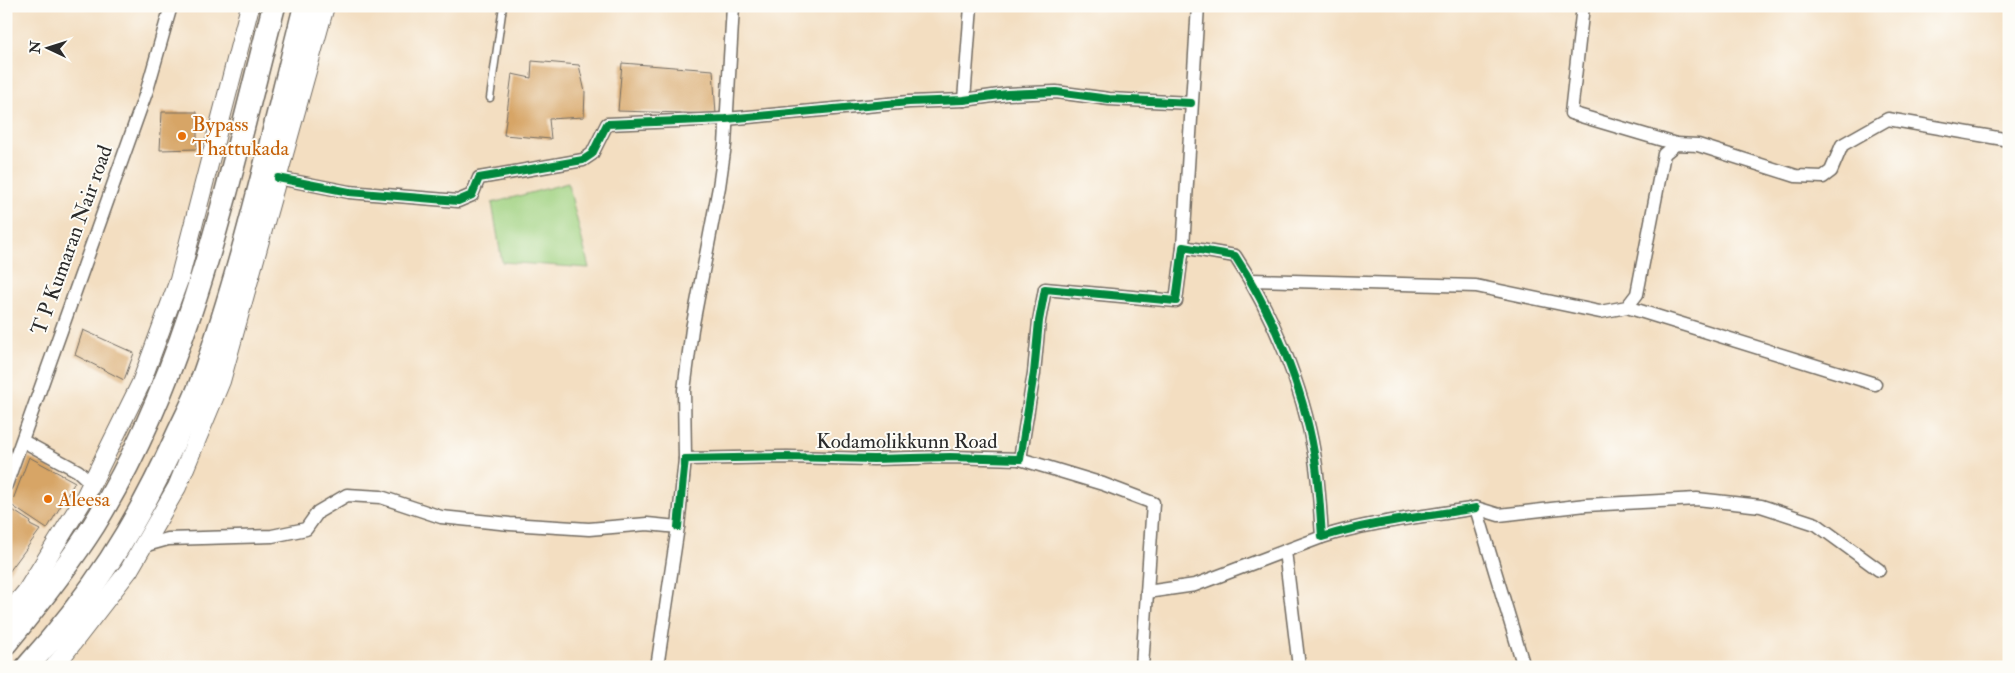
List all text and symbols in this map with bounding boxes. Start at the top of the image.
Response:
north arrow [22,22,72,72]
text: N [27,40,44,55]
place label: Bypass Thattukada [192,111,290,162]
marker: Bypass Thattukada [176,130,188,142]
street label: T P Kumaran Nair road [25,141,119,339]
street label: Kodamolikkunn Road [816,428,998,455]
place label: Aleesa [57,486,110,513]
marker: Aleesa [42,493,54,505]

